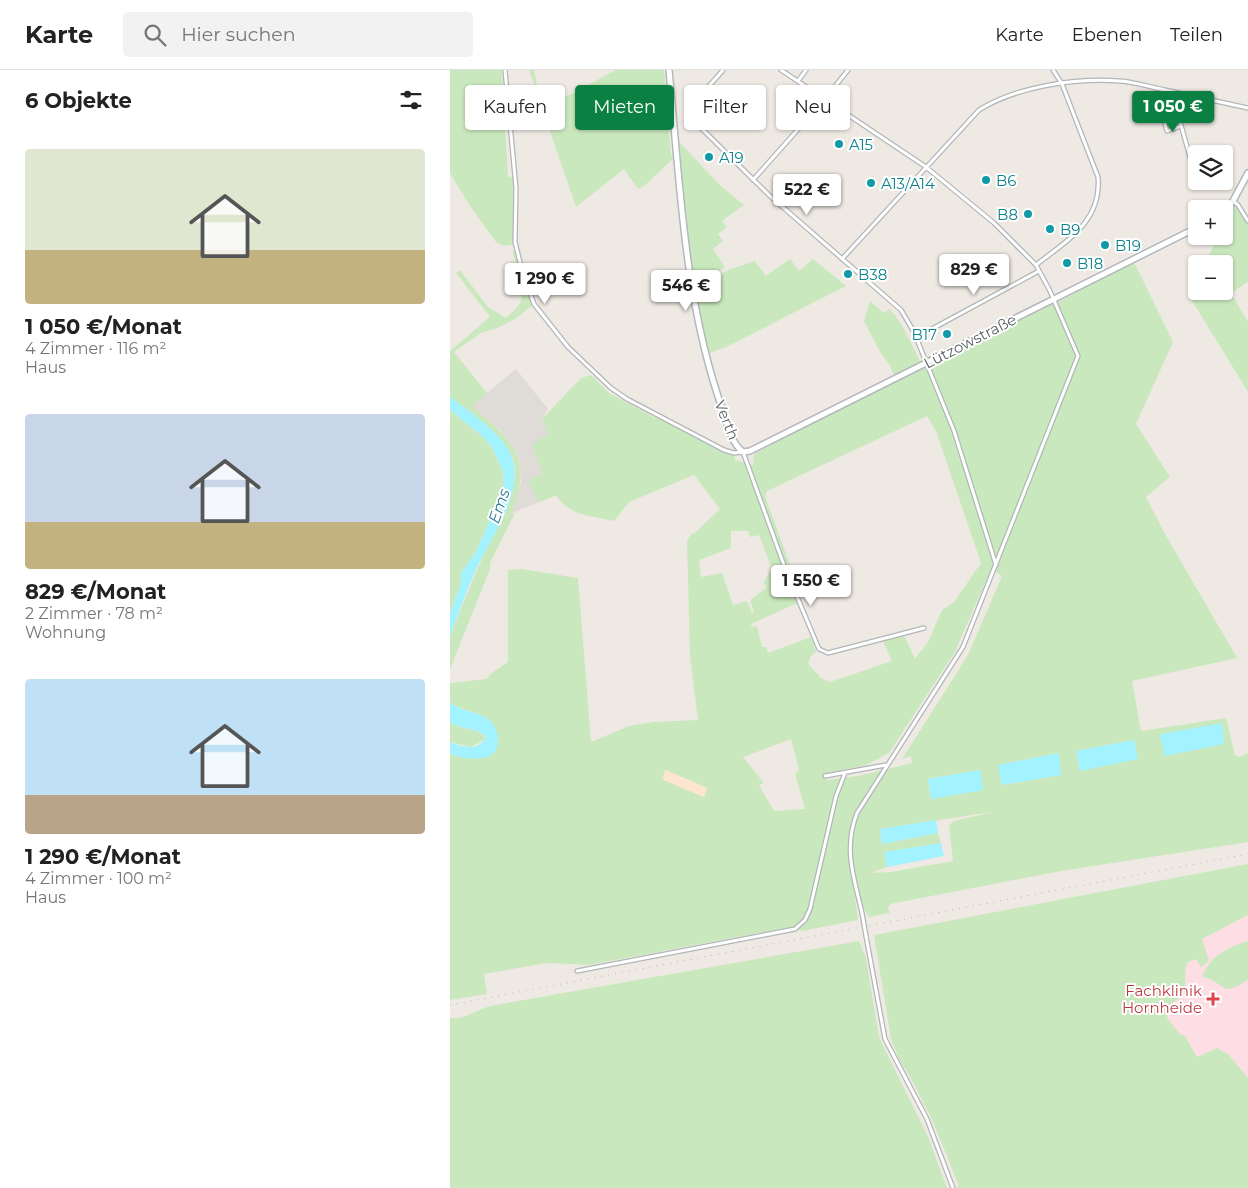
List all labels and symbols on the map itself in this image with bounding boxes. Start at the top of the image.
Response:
pin: 1 050 € [1127,90,1219,133]
place label: A15 [849,135,873,154]
marker: A15 [833,138,845,150]
place label: A19 [719,148,744,167]
marker: A19 [703,151,715,163]
place label: B6 [996,171,1016,190]
pin: 522 € [772,174,842,216]
place label: A13/A14 [881,174,935,193]
marker: B6 [980,174,992,186]
marker: A13/A14 [865,177,877,189]
place label: B8 [997,205,1018,224]
marker: B8 [1022,208,1034,220]
place label: B9 [1060,220,1080,239]
marker: B9 [1044,223,1056,235]
place label: B19 [1115,236,1141,255]
marker: B19 [1099,239,1111,251]
pin: 829 € [939,254,1009,296]
place label: B18 [1077,254,1103,273]
marker: B18 [1061,257,1073,269]
pin: 1 290 € [499,262,591,305]
place label: B38 [858,265,887,284]
marker: B38 [842,268,854,280]
pin: 546 € [651,270,721,312]
street label: Lützowstraße [920,310,1020,372]
place label: B17 [911,325,937,344]
marker: B17 [941,328,953,340]
street label: Verth [710,397,744,443]
water label: Ems [484,486,514,526]
pin: 1 550 € [765,564,857,607]
place label: Fachklinik Hornheide [1122,981,1202,1017]
marker: Fachklinik Hornheide [1206,992,1220,1006]

